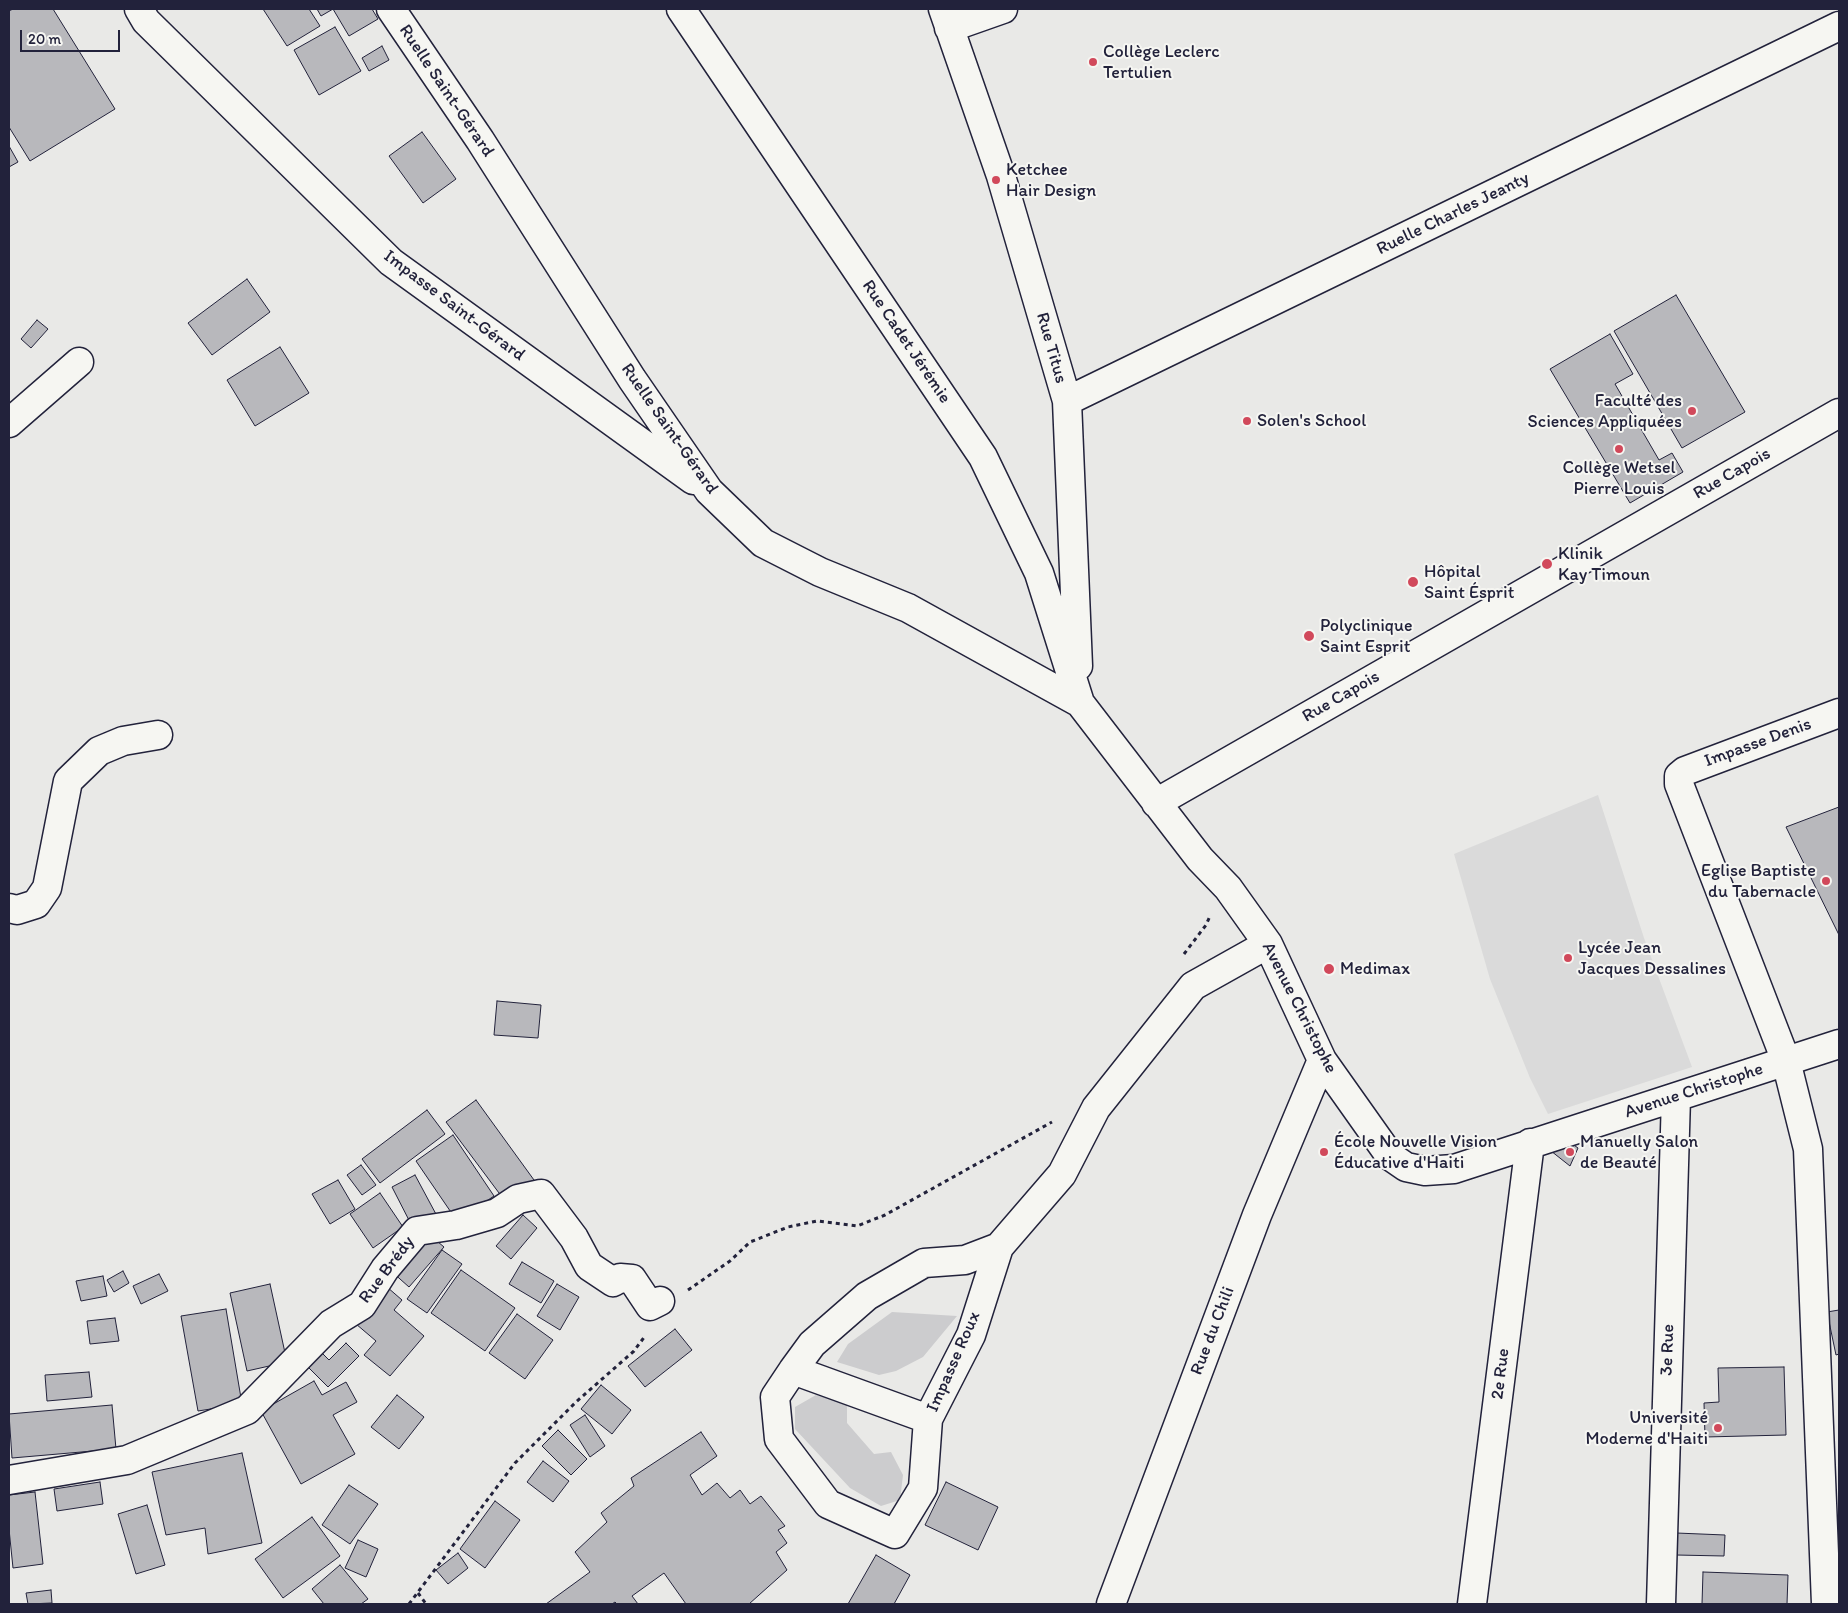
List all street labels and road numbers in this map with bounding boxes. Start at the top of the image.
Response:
street label: Ruelle Saint-Gérard [394,21,498,161]
street label: Ruelle Charles Jeanty [1373,168,1533,260]
street label: Impasse Saint-Gérard [379,246,529,366]
street label: Rue Cadet Jérémie [857,276,955,408]
street label: Rue Titus [1031,310,1071,386]
street label: Ruelle Saint-Gérard [616,359,722,499]
street label: Rue Capois [1690,443,1774,505]
street label: Rue Capois [1299,666,1383,728]
street label: Impasse Denis [1702,714,1814,772]
street label: Avenue Christophe [1257,939,1341,1077]
street label: Avenue Christophe [1622,1058,1766,1124]
street label: Rue Brédy [355,1232,419,1308]
street label: Rue du Chili [1186,1284,1240,1378]
street label: Impasse Roux [922,1308,986,1416]
street label: 3e Rue [1656,1324,1680,1376]
street label: 2e Rue [1487,1347,1515,1401]

